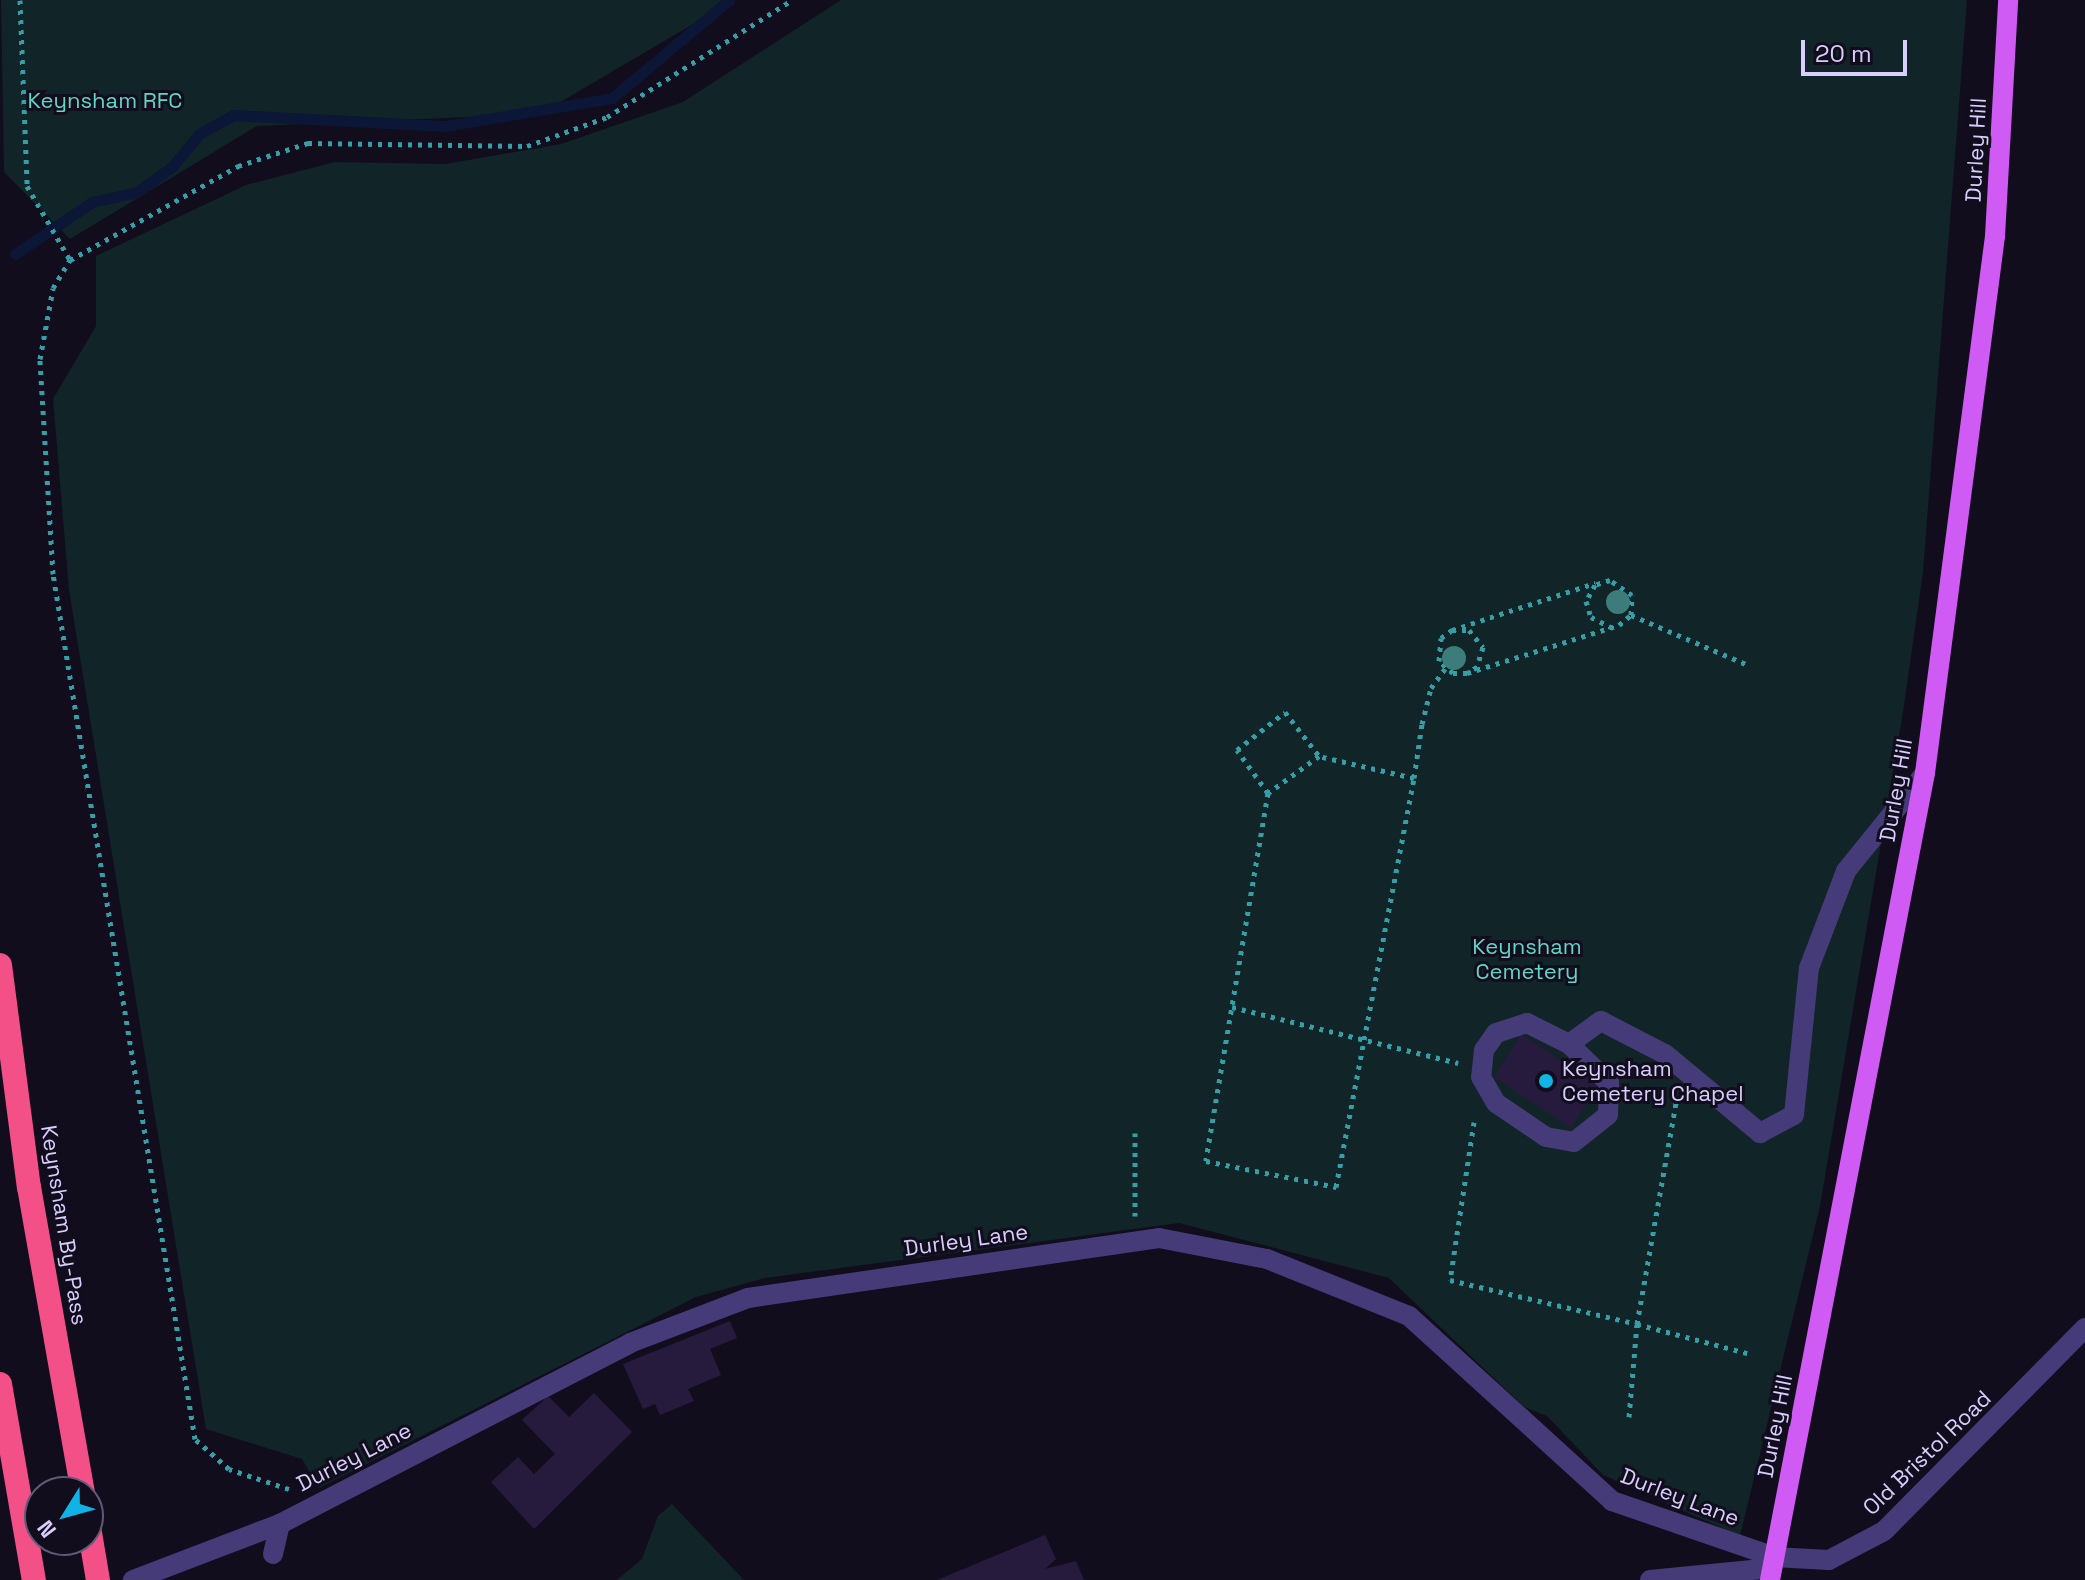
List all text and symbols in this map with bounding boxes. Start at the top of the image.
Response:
scale bar [1805,24,1911,74]
text: 20 m [1815,38,1872,69]
park label: Keynsham RFC [28,88,182,114]
street label: Durley Hill [1960,97,1992,203]
street label: Durley Hill [1874,736,1918,844]
park label: Keynsham Cemetery [1472,933,1582,984]
place label: Keynsham Cemetery Chapel [1562,1055,1744,1106]
marker: Keynsham Cemetery Chapel [1537,1072,1555,1090]
street label: Keynsham By-Pass [35,1123,93,1327]
street label: Durley Lane [902,1218,1030,1262]
street label: Durley Hill [1752,1372,1798,1480]
street label: Old Bristol Road [1857,1385,1997,1521]
street label: Durley Lane [292,1417,416,1497]
street label: Durley Lane [1617,1462,1743,1532]
north arrow [24,1476,104,1556]
text: N [31,1515,62,1544]

